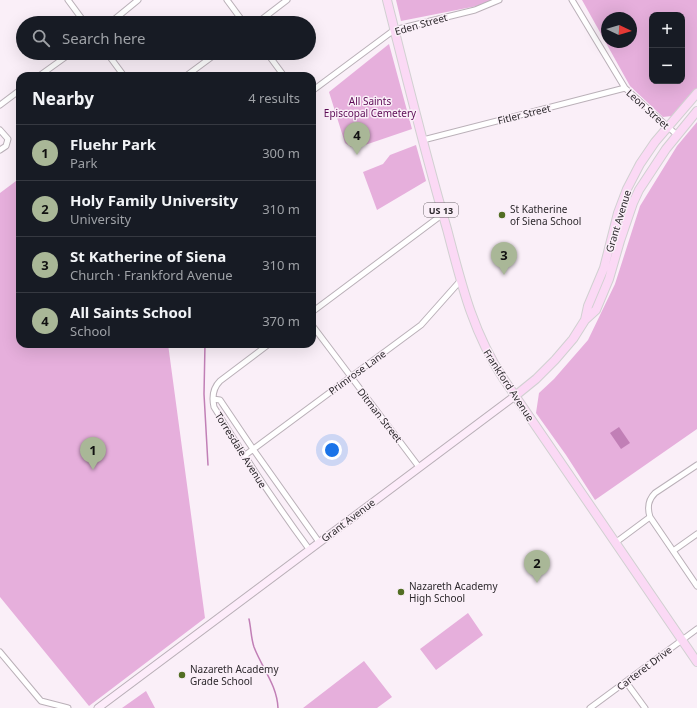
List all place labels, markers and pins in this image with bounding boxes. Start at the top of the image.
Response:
pin: 4 [344,122,370,155]
place label: St Katherine of Siena School [510,202,581,228]
marker: St Katherine of Siena School [497,210,507,220]
pin: 3 [491,242,517,275]
pin: 1 [80,437,106,470]
pin: 2 [524,550,550,583]
place label: Nazareth Academy High School [409,579,498,605]
marker: Nazareth Academy High School [396,587,406,597]
place label: Nazareth Academy Grade School [190,662,279,688]
marker: Nazareth Academy Grade School [177,670,187,680]

